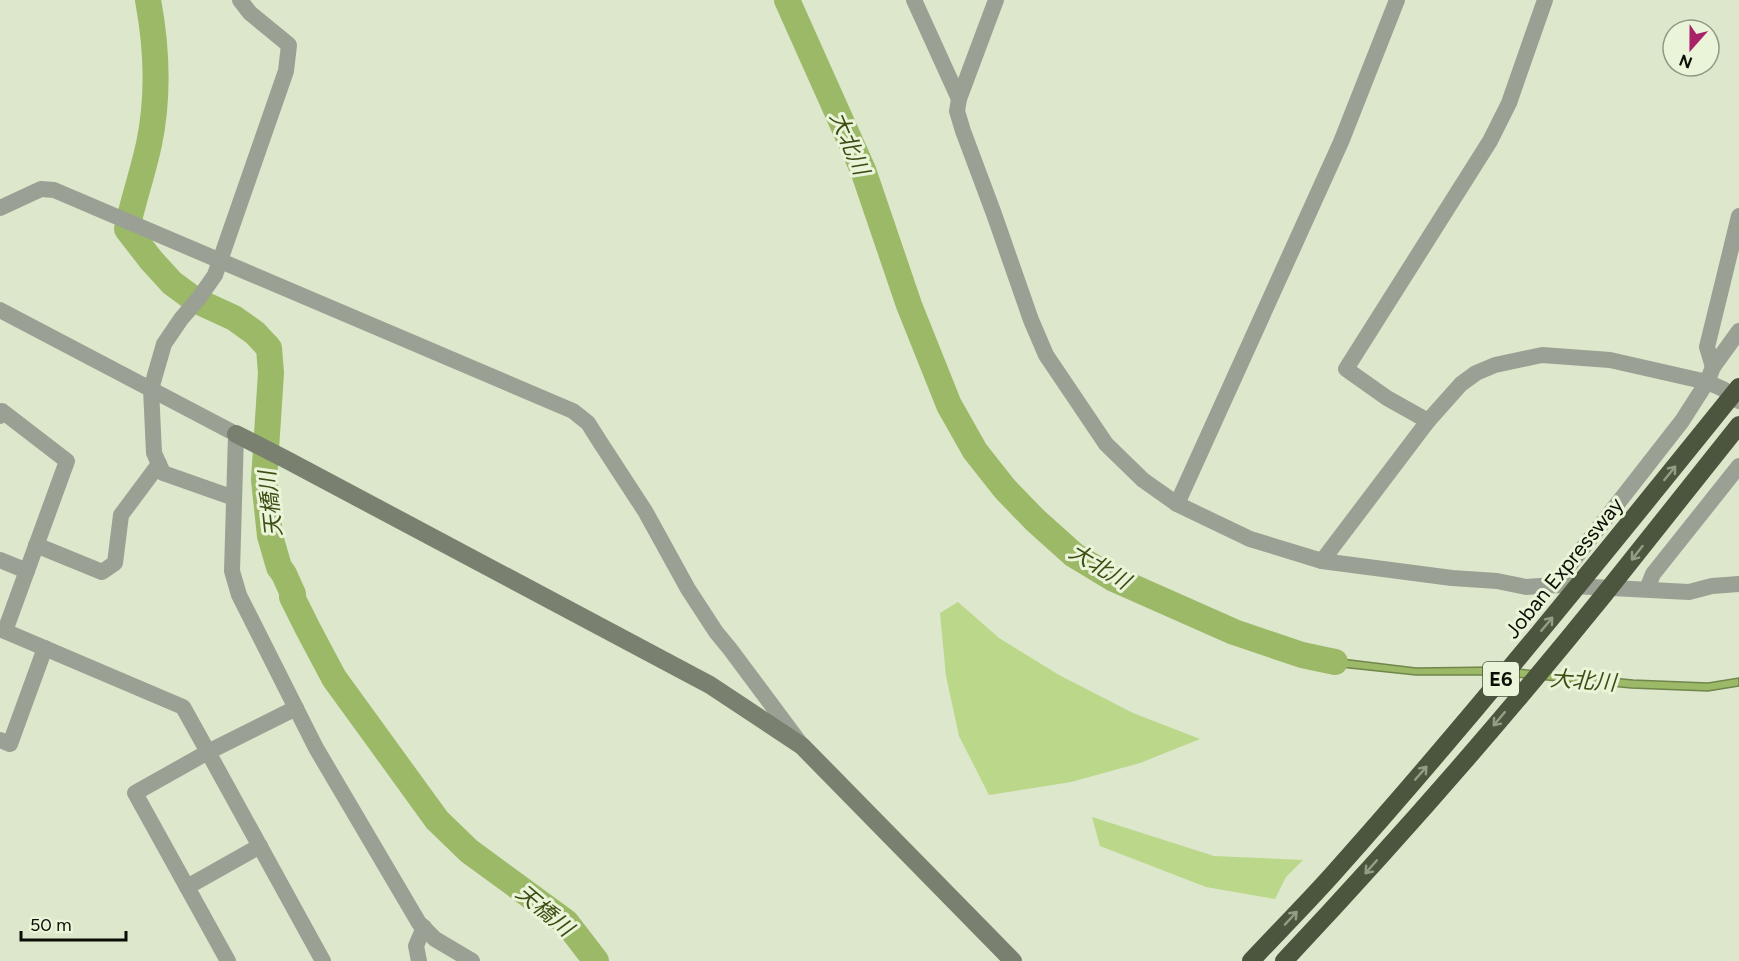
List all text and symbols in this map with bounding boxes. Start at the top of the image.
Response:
north arrow [1661,18,1721,78]
text: N [1677,50,1695,73]
water label: 大北川 [824,108,876,181]
one-way arrow [1663,466,1677,481]
water label: 天橋川 [253,468,287,538]
street label: Joban Expressway [1499,492,1628,643]
water label: 大北川 [1064,538,1137,596]
one-way arrow [1631,545,1644,561]
one-way arrow [1541,616,1554,632]
road number: E6 [1483,662,1519,696]
water label: 大北川 [1549,665,1619,696]
one-way arrow [1493,711,1506,727]
one-way arrow [1414,766,1428,781]
one-way arrow [1364,859,1378,874]
water label: 天橋川 [511,879,580,943]
scale bar [21,904,126,942]
one-way arrow [1284,911,1299,926]
text: 50 m [30,914,72,936]

